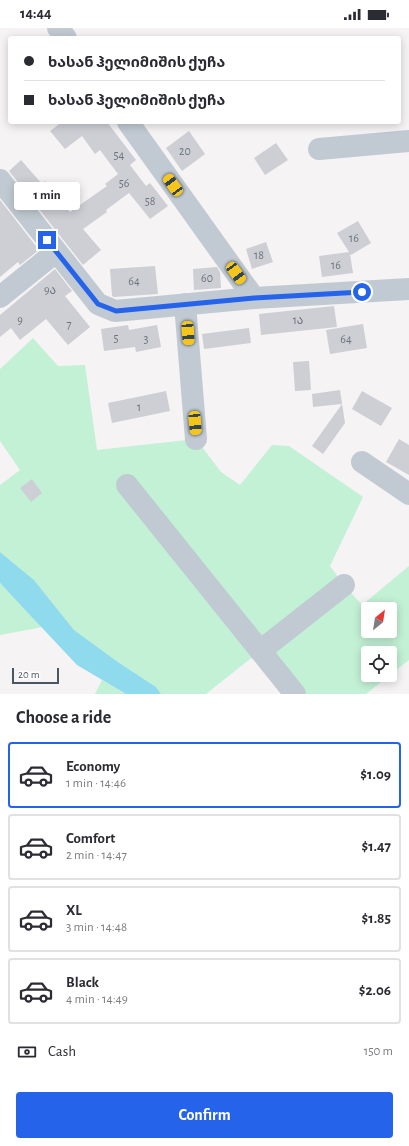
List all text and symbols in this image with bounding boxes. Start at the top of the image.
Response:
text: 14:44 [20,6,51,21]
text: ხასან ჰელიმიშის ქუჩა [48,55,225,70]
text: ხასან ჰელიმიშის ქუჩა [48,93,225,108]
house number: 20 [179,145,191,157]
house number: 54 [114,149,125,161]
car [161,172,185,198]
house number: 56 [119,177,130,189]
callout: 1 min [14,182,80,210]
text: 1 min [33,189,61,202]
house number: 58 [145,195,156,207]
route end [38,231,56,249]
house number: 16 [349,232,359,244]
house number: 18 [254,249,264,261]
house number: 16 [331,259,341,271]
car [224,260,248,286]
house number: 60 [201,272,213,284]
house number: 64 [128,275,140,287]
route start [353,283,371,301]
house number: 9ა [44,284,56,296]
house number: 9 [17,314,23,326]
house number: 1ა [293,314,303,326]
house number: 7 [66,318,72,330]
car [181,321,195,345]
house number: 5 [113,332,119,344]
house number: 3 [144,333,149,345]
house number: 64 [340,333,352,345]
house number: 1 [137,401,141,413]
car [188,411,202,435]
north arrow [361,602,397,638]
map controls [361,602,397,682]
button: locate [361,646,397,682]
scale bar [12,666,59,685]
text: 20 m [18,669,39,680]
text: Choose a ride [16,709,111,727]
icon: car [18,757,54,793]
text: Economy [66,759,120,774]
text: $1.09 [360,767,391,782]
text: 1 min · 14:46 [66,777,126,790]
icon: car [18,829,54,865]
text: Comfort [66,831,115,846]
text: $1.47 [361,839,391,854]
text: 2 min · 14:47 [66,849,127,862]
icon: car [18,901,54,937]
text: XL [66,903,82,918]
text: $1.85 [362,911,391,926]
text: 3 min · 14:48 [66,921,127,934]
icon: car [18,973,54,1009]
text: Black [66,975,99,990]
text: $2.06 [359,983,391,998]
text: 4 min · 14:49 [66,993,128,1006]
icon: cash [16,1041,38,1063]
text: Cash [48,1044,76,1059]
text: 150 m [364,1045,393,1058]
button: Confirm [16,1092,393,1138]

